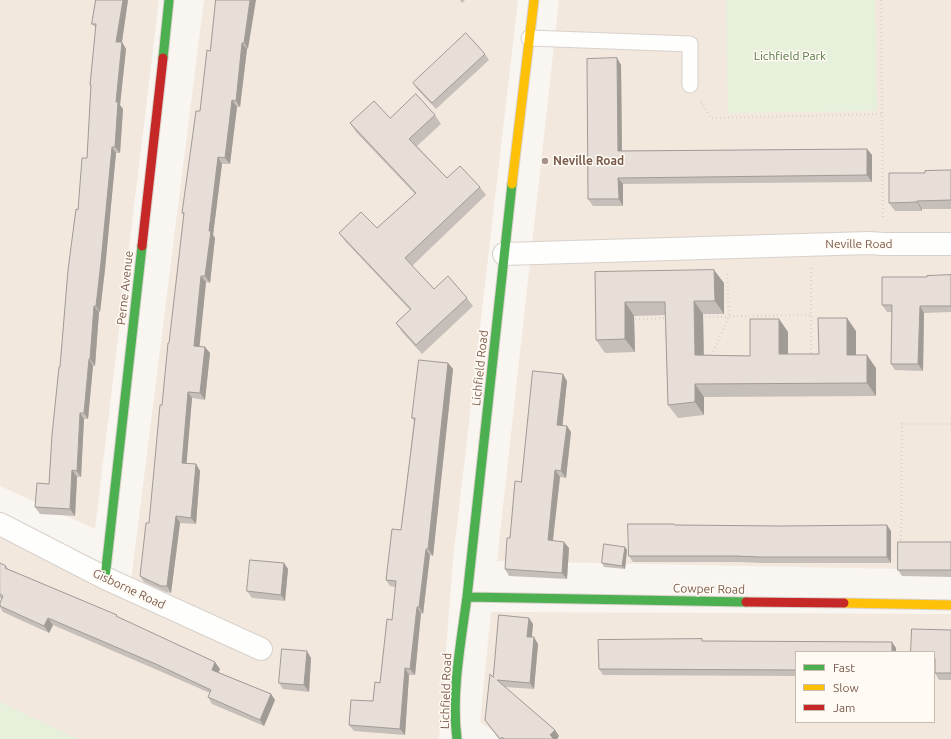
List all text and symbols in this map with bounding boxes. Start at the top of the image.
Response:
park label: Lichfield Park [754,49,826,63]
place label: Neville Road [553,154,624,168]
marker: Neville Road [540,156,550,166]
street label: Neville Road [825,237,893,251]
street label: Perne Avenue [114,250,136,326]
street label: Lichfield Road [469,329,491,407]
street label: Gisborne Road [90,566,168,612]
street label: Cowper Road [673,581,745,597]
legend [795,651,935,723]
street label: Lichfield Road [437,653,455,729]
text: Fast [833,661,855,674]
text: Slow [833,681,859,694]
text: Jam [833,701,855,714]

